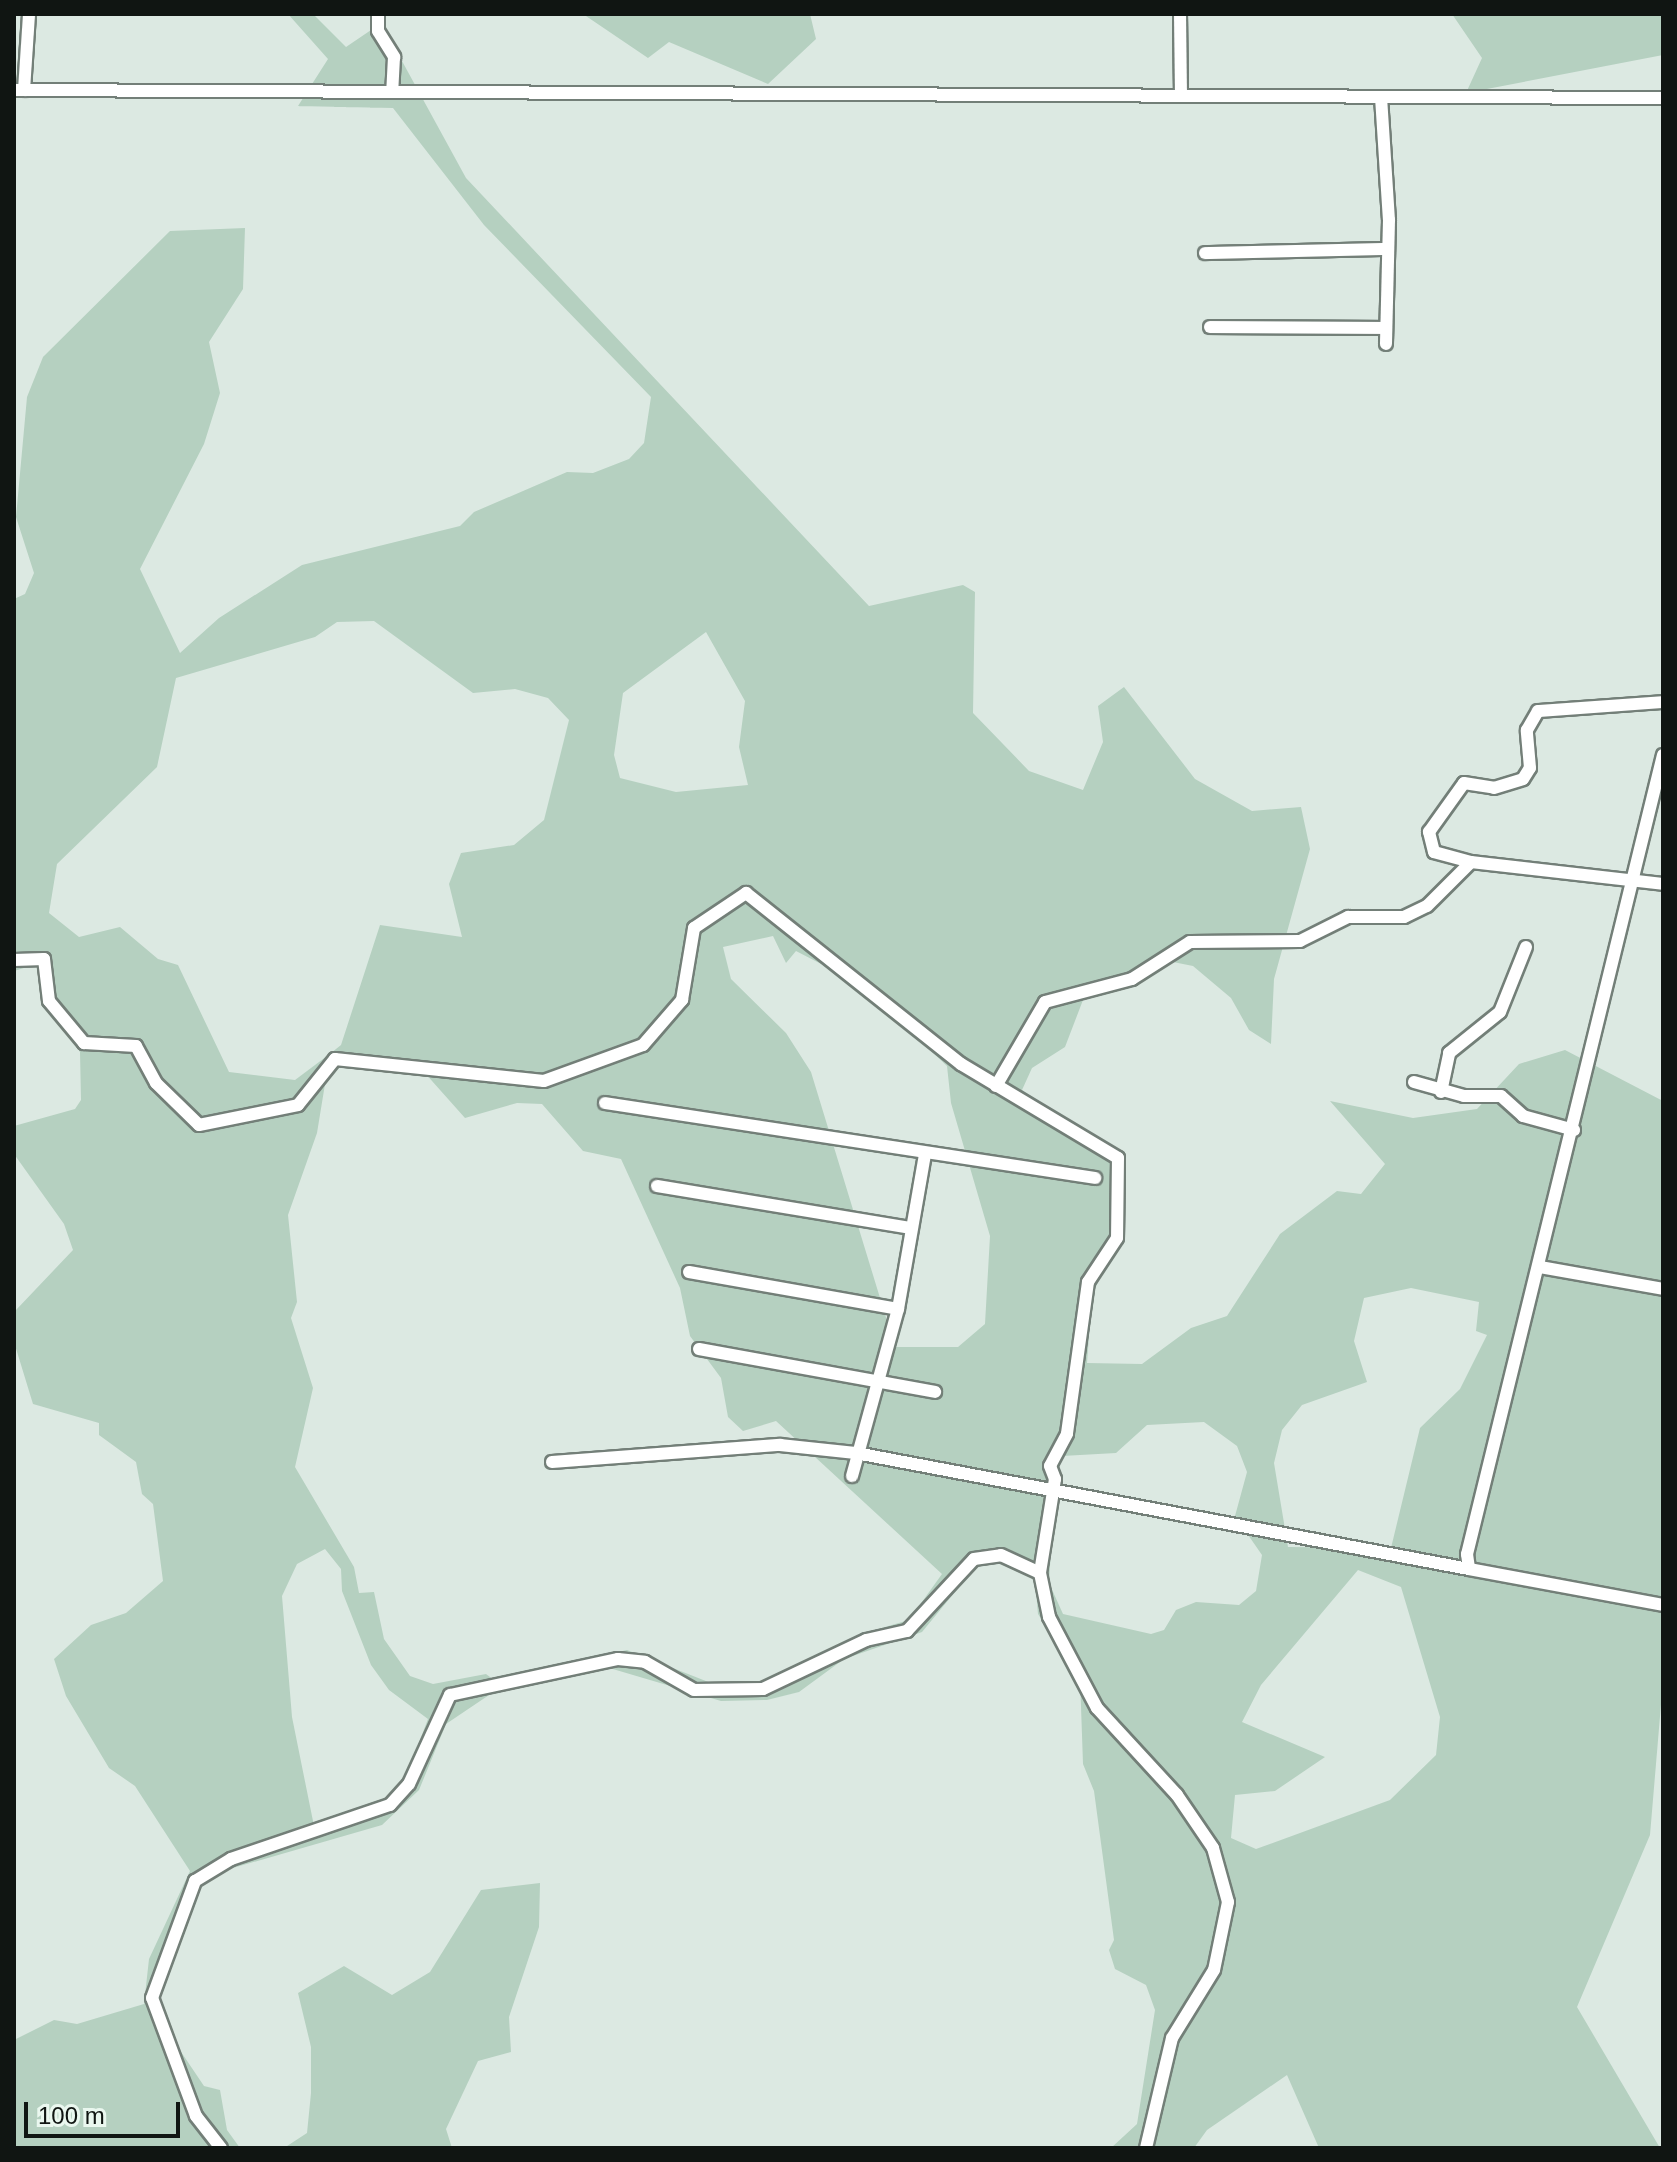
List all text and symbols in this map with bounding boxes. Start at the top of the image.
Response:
scale bar [28,2086,184,2136]
text: 100 m [38,2102,105,2129]

